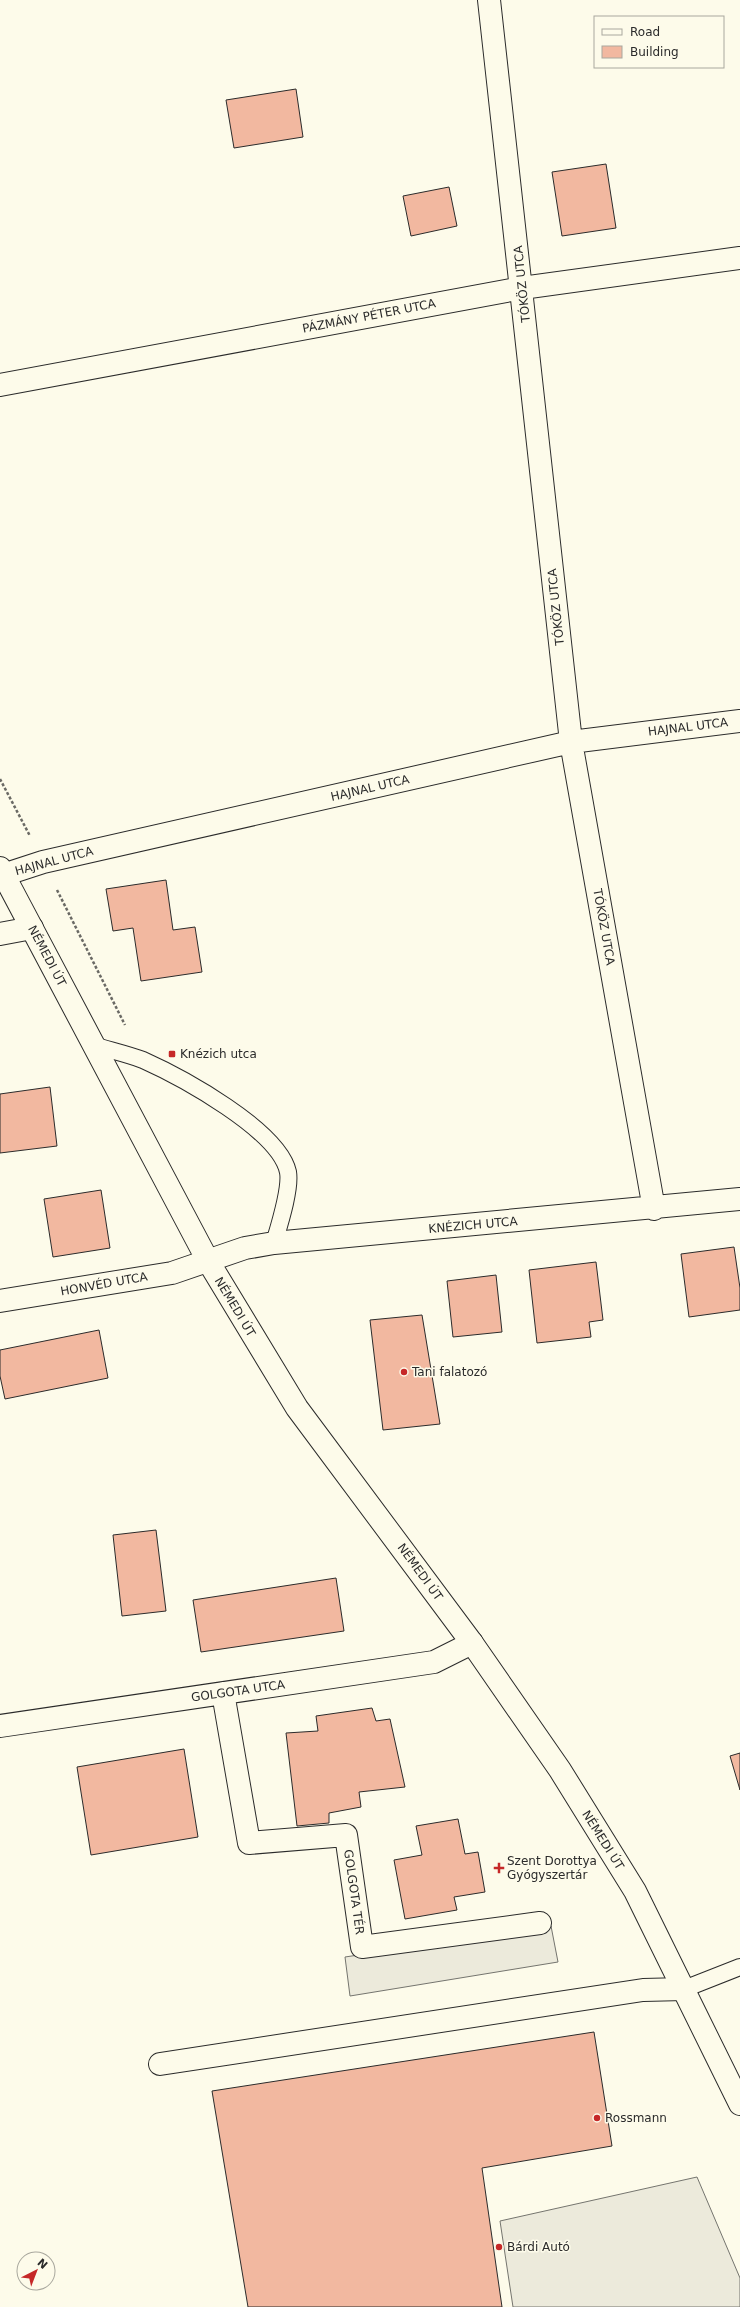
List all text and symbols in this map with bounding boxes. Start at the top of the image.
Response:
legend [594,16,724,68]
text: Road [630,25,660,39]
text: Building [630,45,679,59]
street label: TÓKÖZ UTCA [509,244,533,324]
street label: PÁZMÁNY PÉTER UTCA [301,295,438,336]
street label: TÓKÖZ UTCA [543,567,567,647]
street label: HAJNAL UTCA [647,715,730,739]
street label: HAJNAL UTCA [329,772,412,804]
street label: HAJNAL UTCA [13,844,95,878]
street label: TÓKÖZ UTCA [590,886,620,967]
street label: NÉMEDI ÚT [25,923,70,990]
place label: Knézich utca [180,1047,257,1061]
marker: Knézich utca [167,1049,177,1059]
street label: KNÉZICH UTCA [428,1213,519,1236]
street label: HONVÉD UTCA [59,1268,149,1299]
street label: NÉMEDI ÚT [212,1274,260,1340]
place label: Tani falatozó [411,1365,487,1379]
marker: Tani falatozó [399,1367,409,1377]
street label: NÉMEDI ÚT [395,1540,447,1604]
street label: GOLGOTA UTCA [190,1677,287,1705]
street label: NÉMEDI ÚT [579,1807,628,1873]
street label: GOLGOTA TÉR [341,1848,368,1935]
place label: Szent Dorottya Gyógyszertár [507,1854,597,1882]
marker: Szent Dorottya Gyógyszertár [494,1863,504,1873]
place label: Rossmann [605,2111,667,2125]
marker: Rossmann [592,2113,602,2123]
place label: Bárdi Autó [507,2240,570,2254]
marker: Bárdi Autó [494,2242,504,2252]
north arrow [16,2251,56,2291]
text: N [35,2256,50,2272]

